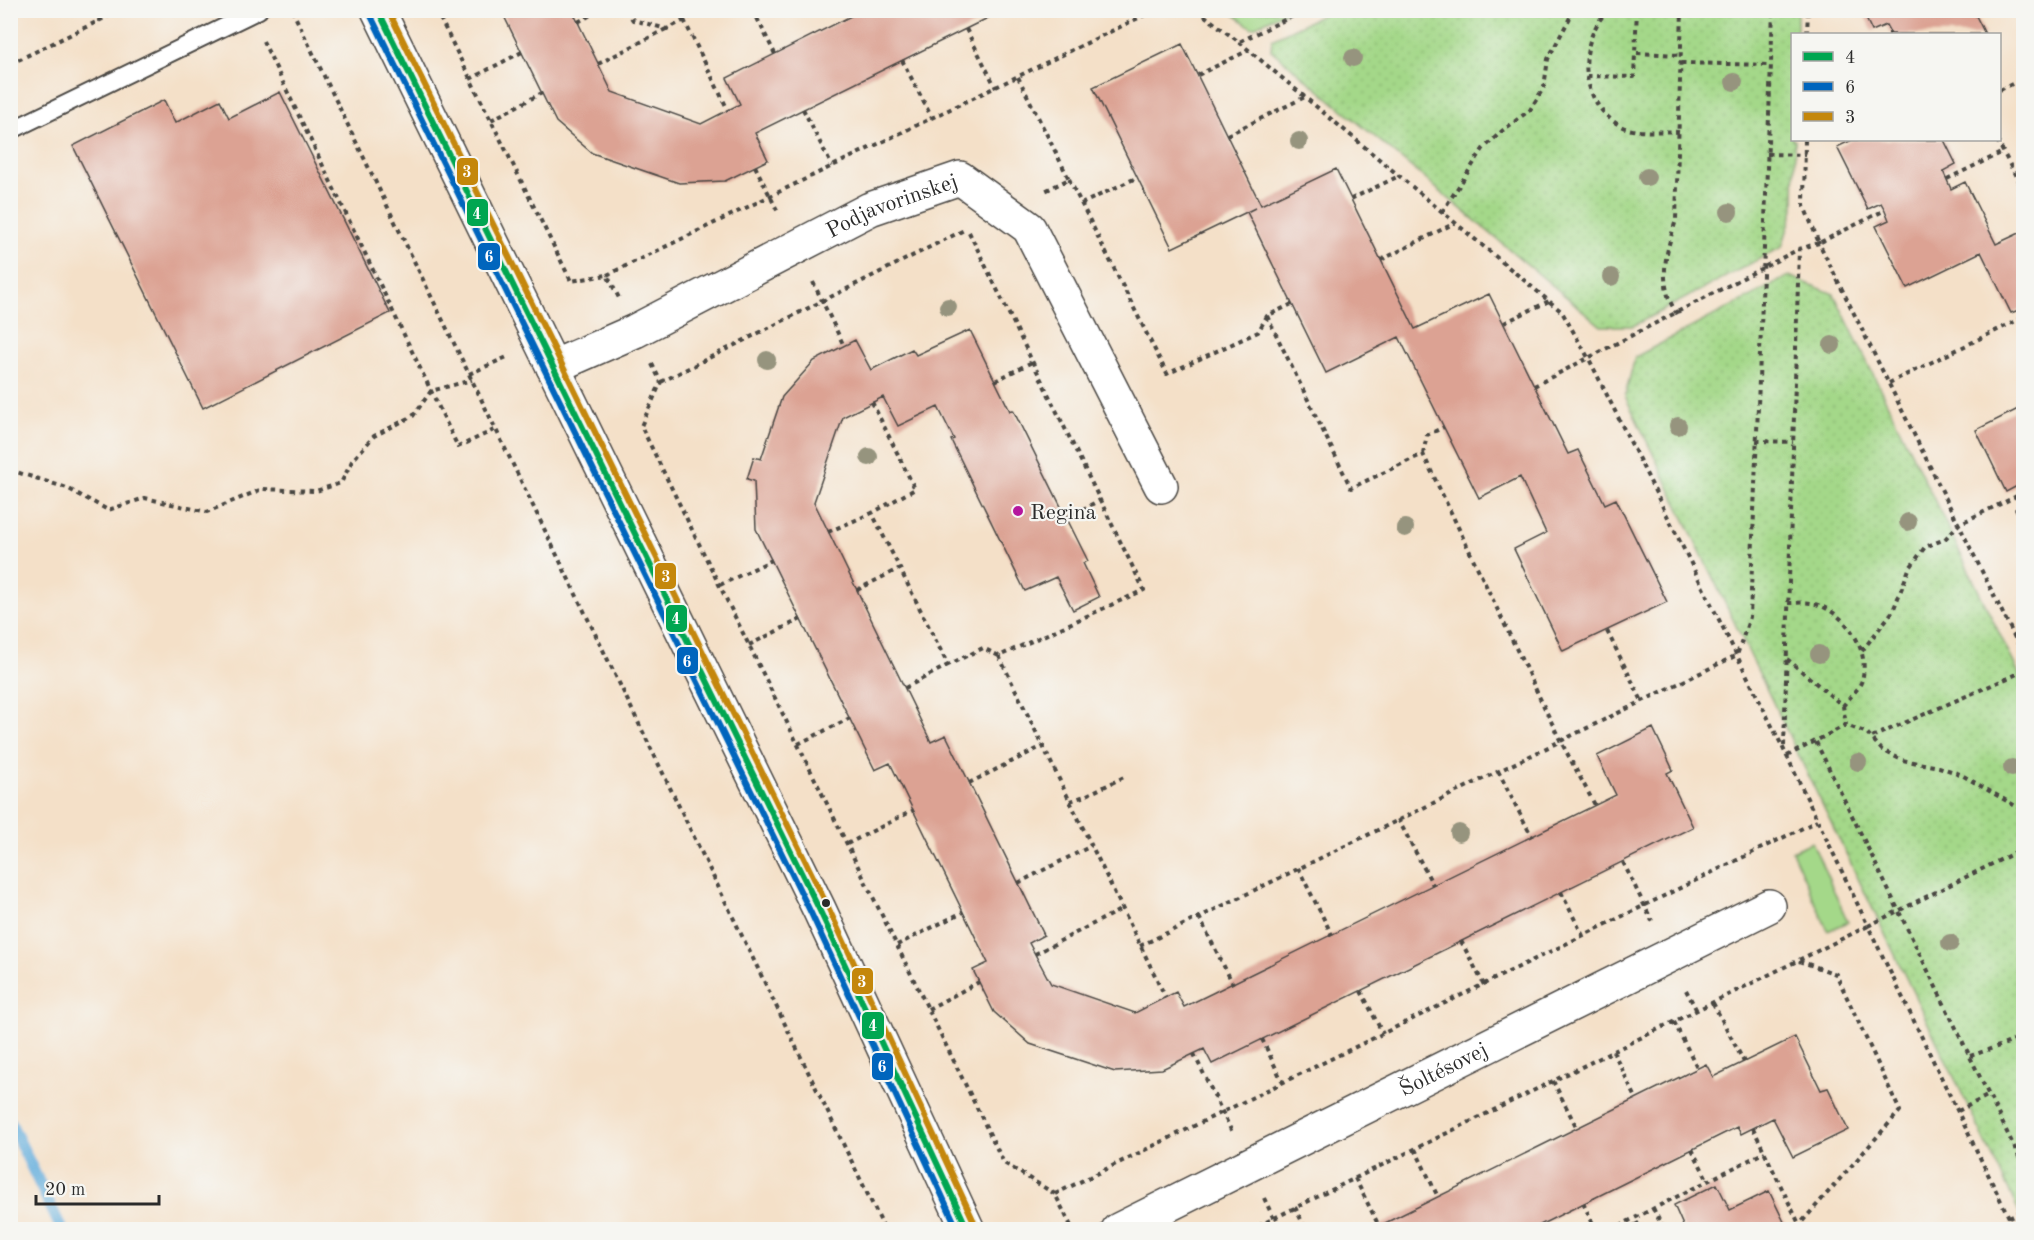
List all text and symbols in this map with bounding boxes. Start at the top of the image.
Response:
legend [1791,33,2001,141]
text: 4 [1845,49,1855,67]
text: 6 [1845,79,1855,97]
text: 3 [1845,109,1855,127]
line badge: 3 [456,157,479,186]
text: 3 [462,165,472,181]
street label: Podjavorinskej [823,171,961,243]
line badge: 4 [466,198,489,227]
text: 4 [472,207,482,223]
line badge: 6 [477,242,501,271]
text: 6 [484,250,494,266]
place label: Regina [1030,502,1097,524]
marker: Regina [1011,504,1025,518]
line badge: 3 [654,562,677,590]
text: 3 [661,570,671,586]
line badge: 4 [665,604,688,633]
text: 4 [671,612,681,628]
line badge: 6 [676,646,699,675]
text: 6 [682,655,692,671]
unlabelled marker [820,897,832,909]
line badge: 3 [851,967,874,995]
text: 3 [857,975,867,991]
line badge: 4 [861,1011,885,1040]
text: 4 [868,1019,878,1035]
street label: Šoltésovej [1395,1039,1492,1101]
line badge: 6 [871,1052,894,1081]
text: 6 [877,1060,887,1076]
scale bar [36,1168,159,1206]
text: 20 m [45,1181,85,1199]

